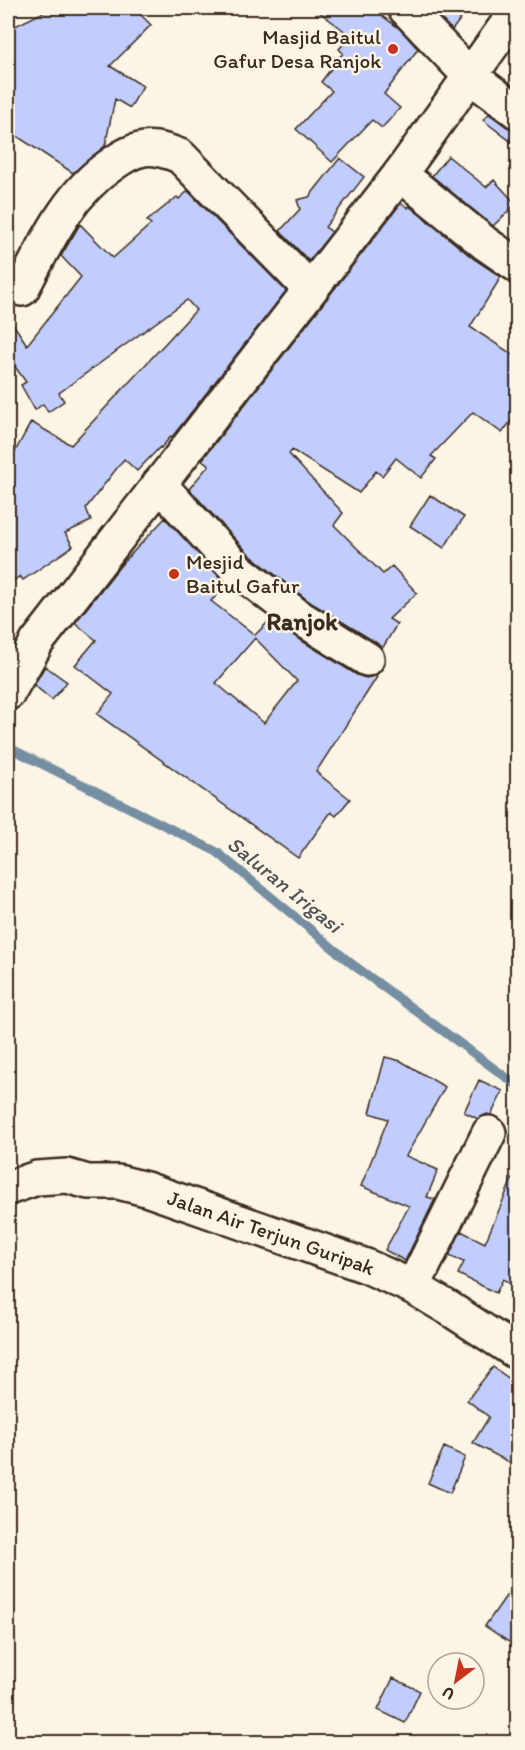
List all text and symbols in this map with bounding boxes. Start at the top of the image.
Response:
place label: Masjid Baitul Gafur Desa Ranjok [213,24,381,73]
marker: Masjid Baitul Gafur Desa Ranjok [386,42,400,56]
place label: Mesjid Baitul Gafur [186,549,300,598]
marker: Mesjid Baitul Gafur [167,567,181,581]
district label: Ranjok [266,607,338,637]
water label: Saluran Irigasi [222,830,349,940]
street label: Jalan Air Terjun Guripak [164,1185,379,1280]
north arrow [426,1651,486,1711]
text: U [439,1682,458,1704]

